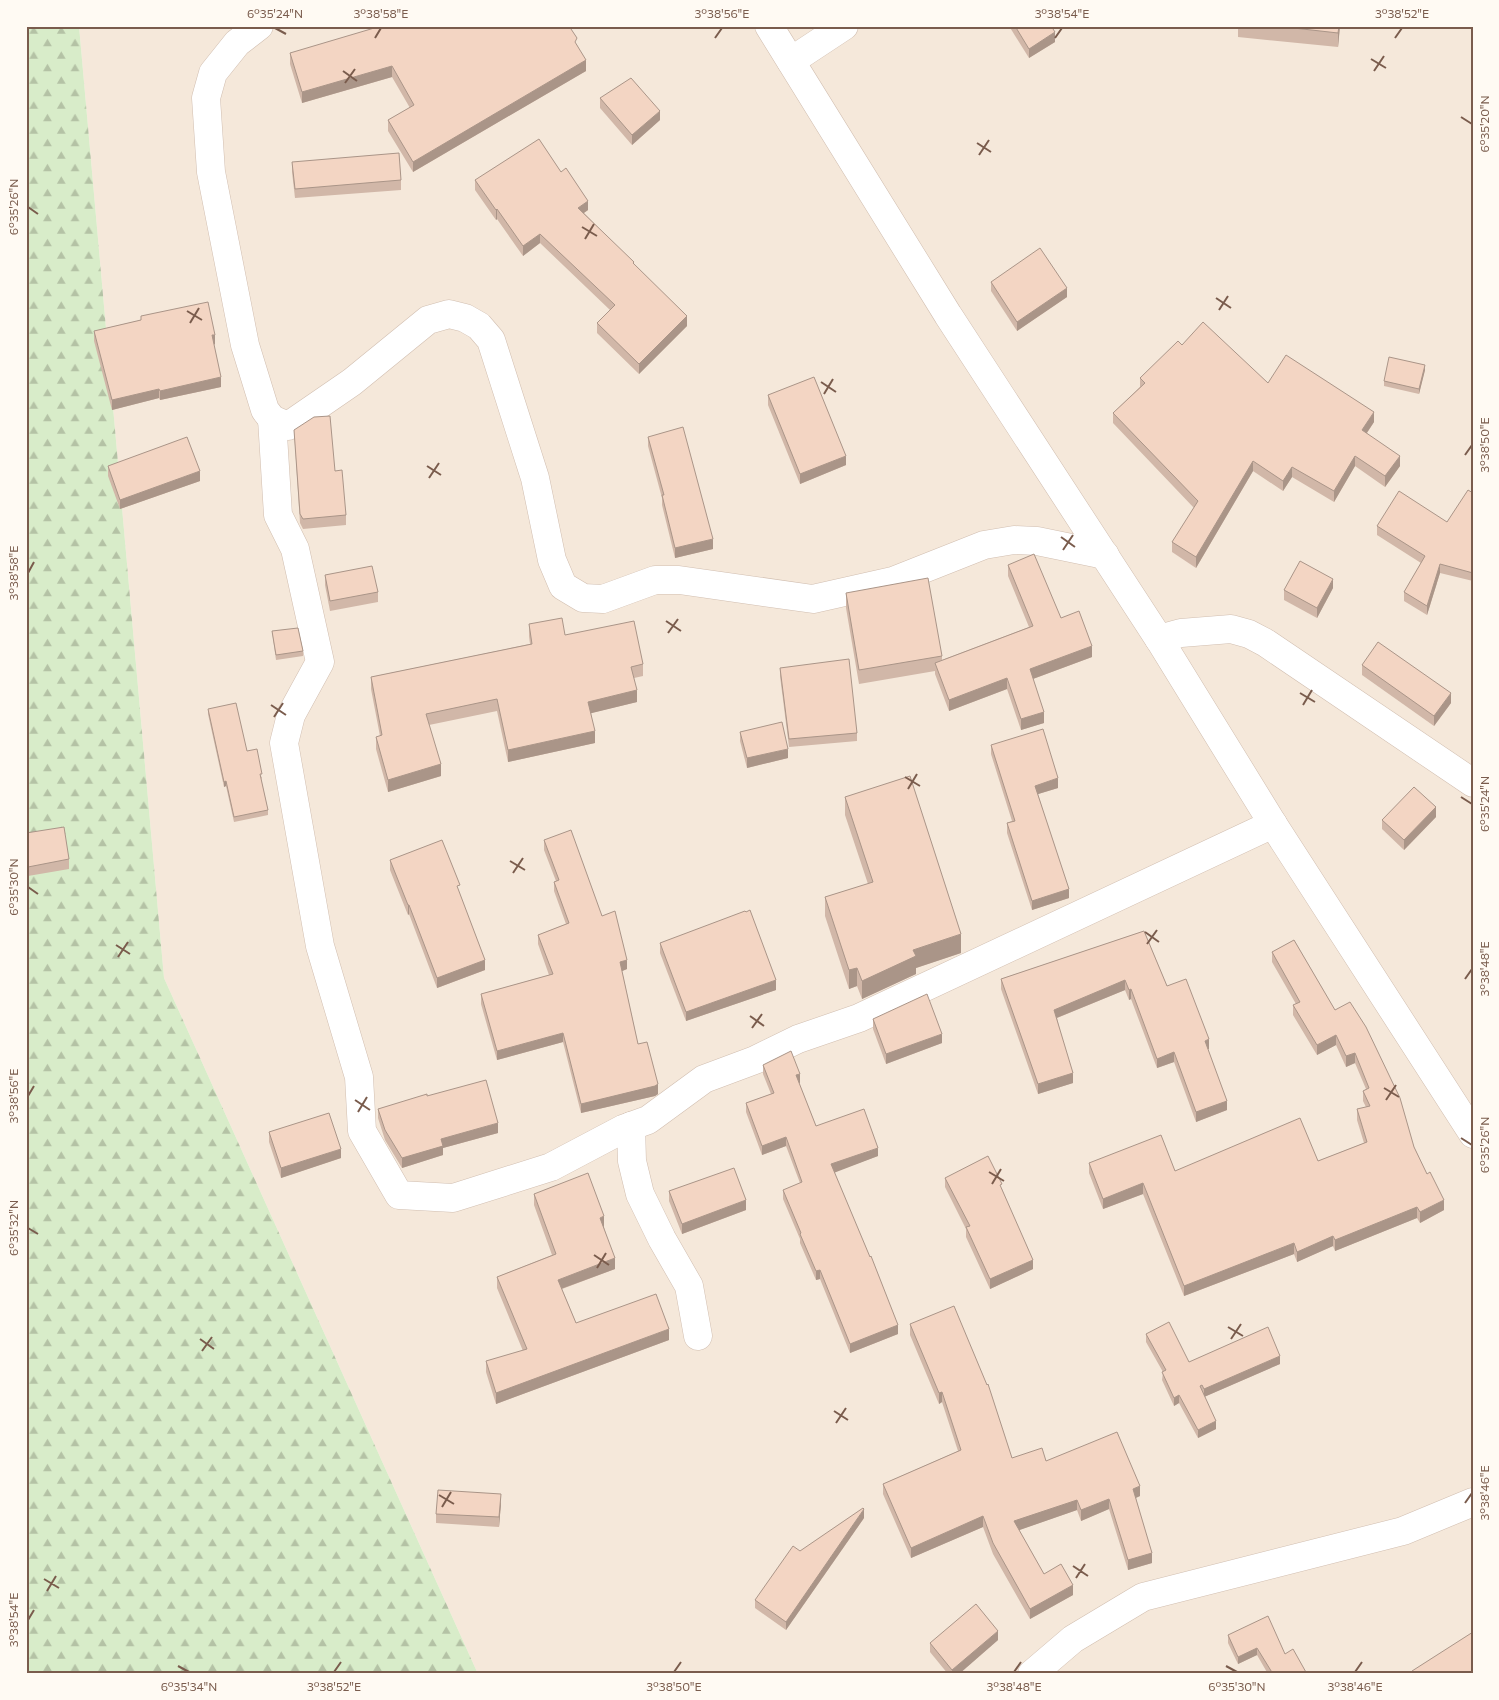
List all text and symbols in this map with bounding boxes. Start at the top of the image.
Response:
text: 6°35'24"N [247,6,303,20]
text: 3°38'58"E [354,6,408,20]
text: 3°38'56"E [695,6,749,20]
text: 3°38'54"E [1035,6,1089,20]
text: 3°38'52"E [1375,6,1429,20]
text: 6°35'20"N [1477,95,1491,153]
text: 6°35'26"N [6,179,20,235]
text: 3°38'50"E [1477,417,1491,473]
text: 3°38'58"E [6,546,20,600]
text: 6°35'24"N [1477,776,1491,832]
text: 6°35'30"N [6,858,20,916]
text: 3°38'48"E [1477,941,1491,997]
text: 3°38'56"E [6,1069,20,1123]
text: 6°35'26"N [1477,1117,1491,1173]
text: 6°35'32"N [6,1200,20,1256]
text: 3°38'46"E [1477,1465,1491,1521]
text: 3°38'54"E [6,1593,20,1647]
text: 6°35'34"N [161,1679,217,1693]
text: 3°38'52"E [307,1679,361,1693]
text: 3°38'50"E [646,1679,702,1693]
text: 3°38'48"E [986,1679,1042,1693]
text: 6°35'30"N [1208,1679,1266,1693]
text: 3°38'46"E [1327,1679,1383,1693]

